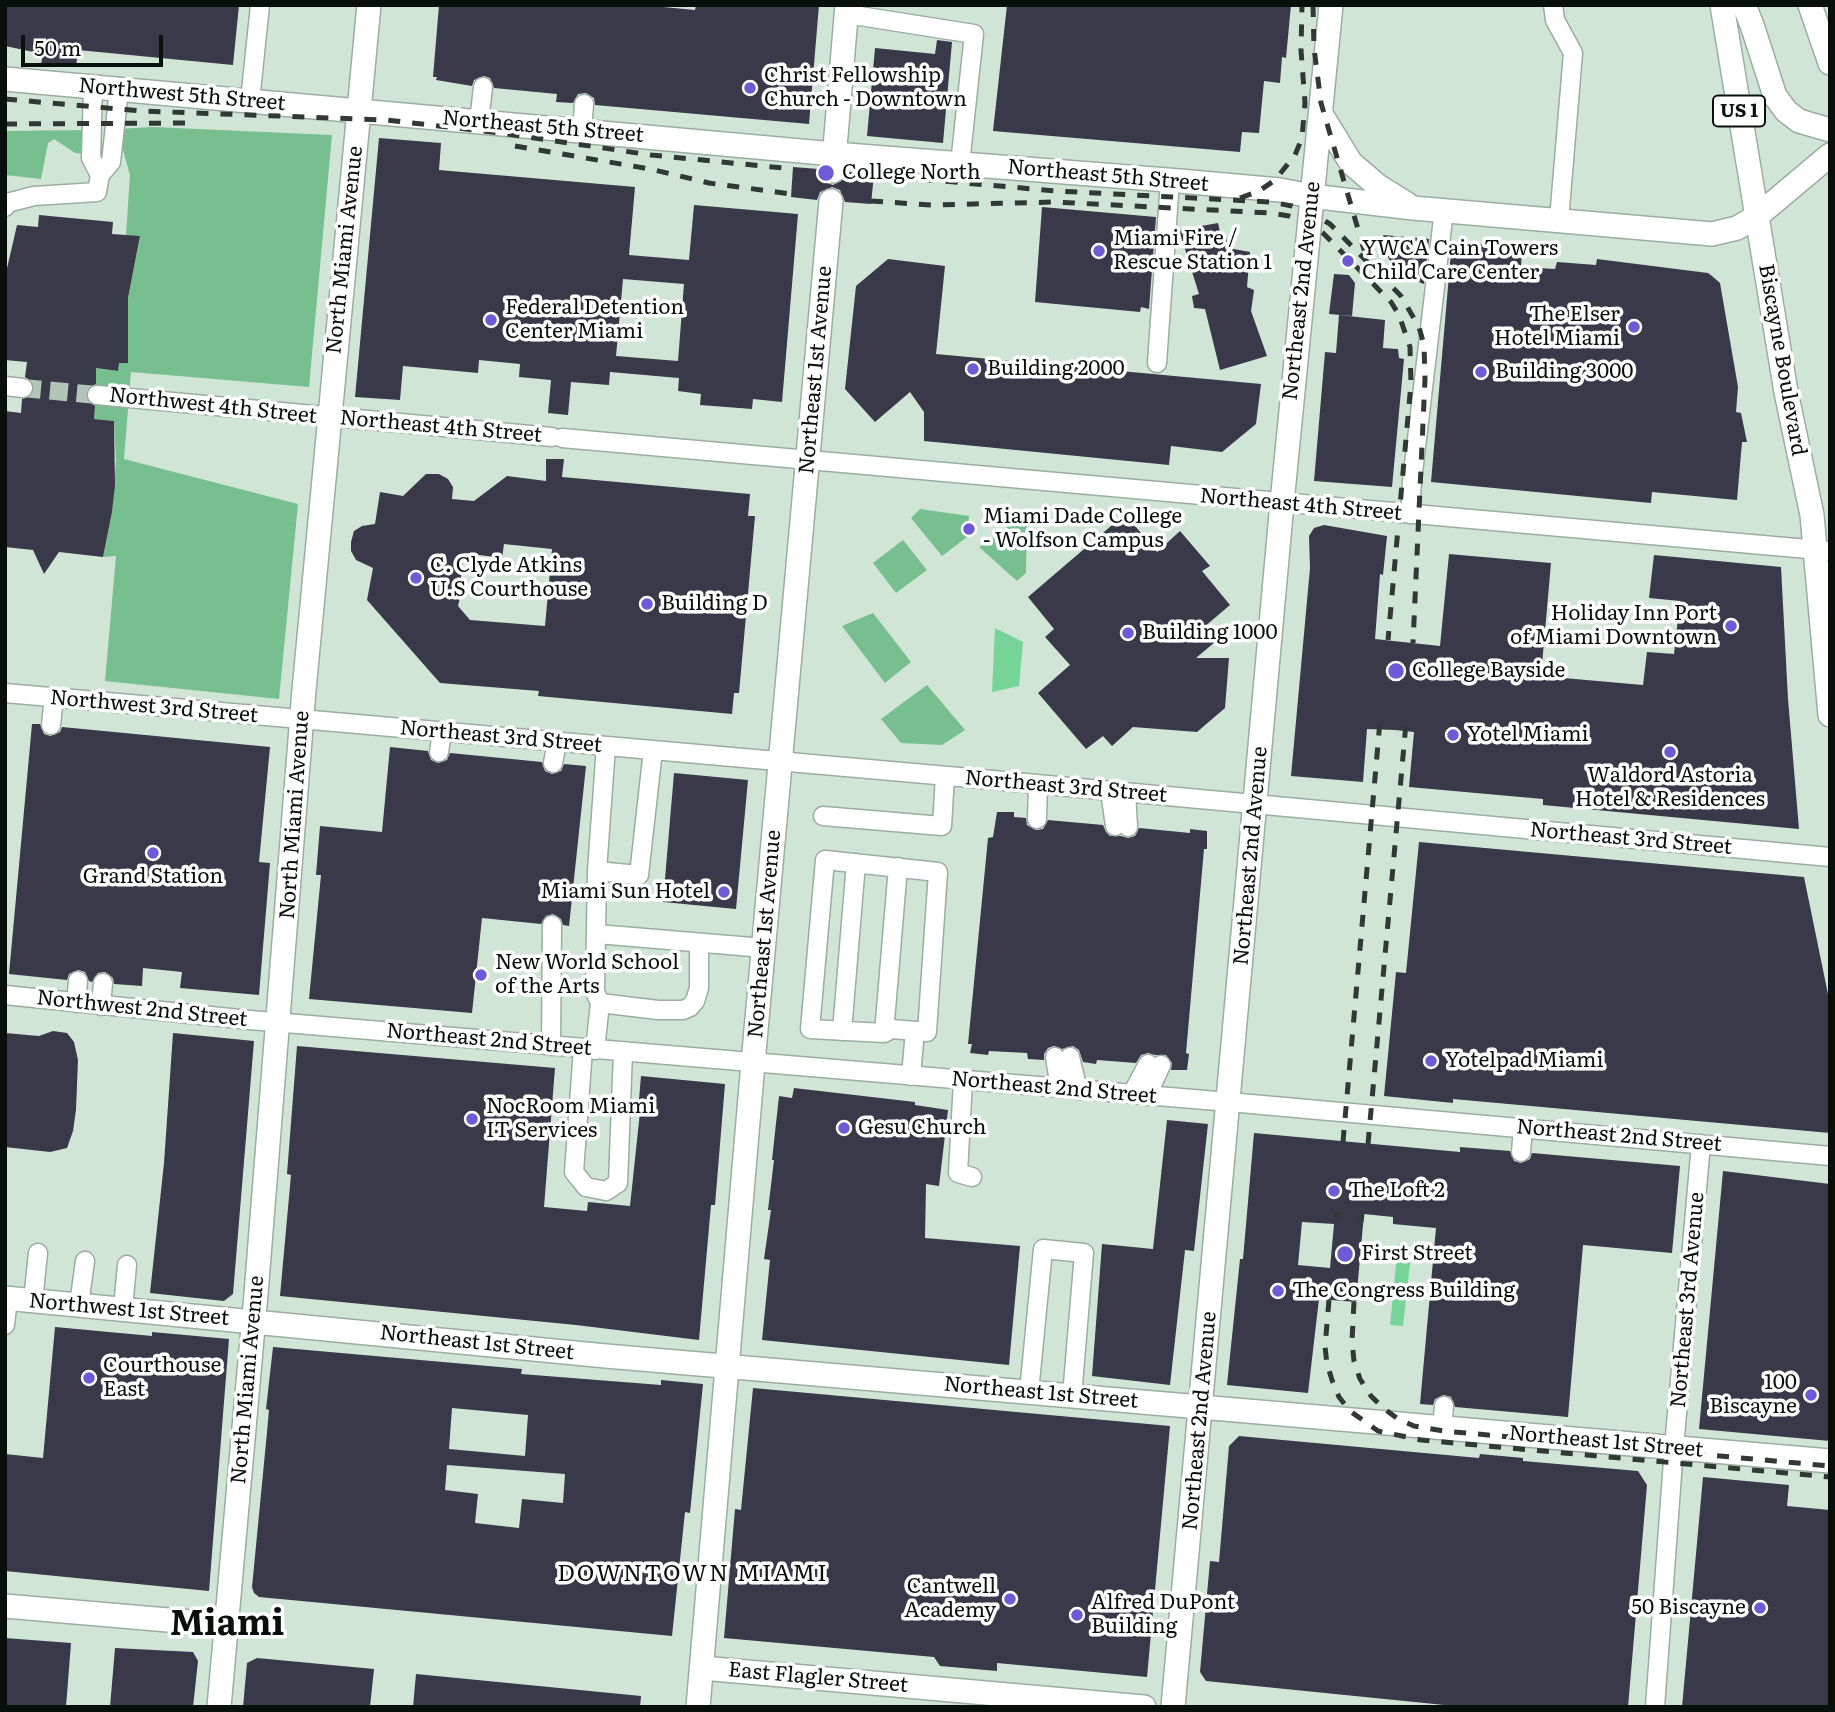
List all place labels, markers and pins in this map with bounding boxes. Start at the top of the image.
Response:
place label: Christ Fellowship Church - Downtown [764,63,967,113]
marker: Christ Fellowship Church - Downtown [742,80,758,96]
place label: College North [842,160,981,186]
marker: College North [816,163,836,183]
place label: Miami Fire / Rescue Station 1 [1113,226,1272,276]
place label: YWCA Cain Towers Child Care Center [1362,236,1558,286]
marker: Miami Fire / Rescue Station 1 [1091,243,1107,259]
marker: YWCA Cain Towers Child Care Center [1340,253,1356,269]
place label: Federal Detention Center Miami [505,295,684,345]
place label: The Elser Hotel Miami [1494,302,1620,352]
marker: Federal Detention Center Miami [483,312,499,328]
marker: The Elser Hotel Miami [1626,319,1642,335]
place label: Building 2000 [987,356,1125,382]
place label: Building 3000 [1495,359,1633,385]
marker: Building 2000 [965,361,981,377]
marker: Building 3000 [1473,364,1489,380]
place label: Miami Dade College - Wolfson Campus [983,504,1182,554]
marker: Miami Dade College - Wolfson Campus [961,521,977,537]
place label: C. Clyde Atkins U.S Courthouse [430,553,588,603]
marker: C. Clyde Atkins U.S Courthouse [408,570,424,586]
place label: Building D [661,591,768,617]
marker: Building D [639,596,655,612]
place label: Holiday Inn Port of Miami Downtown [1510,601,1717,651]
marker: Holiday Inn Port of Miami Downtown [1723,618,1739,634]
place label: Building 1000 [1142,620,1278,646]
marker: Building 1000 [1120,625,1136,641]
place label: College Bayside [1412,658,1565,684]
marker: College Bayside [1386,661,1406,681]
place label: Yotel Miami [1467,722,1589,748]
marker: Yotel Miami [1445,727,1461,743]
marker: Waldord Astoria Hotel & Residences [1662,744,1678,760]
place label: Waldord Astoria Hotel & Residences [1575,763,1765,813]
marker: Grand Station [145,845,161,861]
place label: Grand Station [83,864,223,890]
place label: Miami Sun Hotel [540,879,710,905]
marker: Miami Sun Hotel [716,884,732,900]
place label: New World School of the Arts [495,950,679,1000]
marker: New World School of the Arts [473,967,489,983]
place label: Yotelpad Miami [1445,1048,1603,1074]
marker: Yotelpad Miami [1423,1053,1439,1069]
place label: NocRoom Miami IT Services [486,1094,655,1144]
marker: NocRoom Miami IT Services [464,1111,480,1127]
place label: Gesu Church [858,1115,986,1141]
marker: Gesu Church [836,1120,852,1136]
place label: The Loft 2 [1348,1178,1445,1204]
marker: The Loft 2 [1326,1183,1342,1199]
place label: First Street [1361,1241,1473,1267]
marker: First Street [1335,1244,1355,1264]
place label: The Congress Building [1292,1278,1515,1304]
marker: The Congress Building [1270,1283,1286,1299]
place label: Courthouse East [103,1353,221,1403]
marker: Courthouse East [81,1370,97,1386]
place label: 100 Biscayne [1709,1370,1797,1420]
marker: 100 Biscayne [1803,1387,1819,1403]
place label: Cantwell Academy [904,1574,996,1624]
place label: Alfred DuPont Building [1091,1590,1235,1640]
marker: Cantwell Academy [1002,1591,1018,1607]
place label: 50 Biscayne [1631,1595,1746,1621]
marker: 50 Biscayne [1752,1600,1768,1616]
marker: Alfred DuPont Building [1069,1607,1085,1623]

